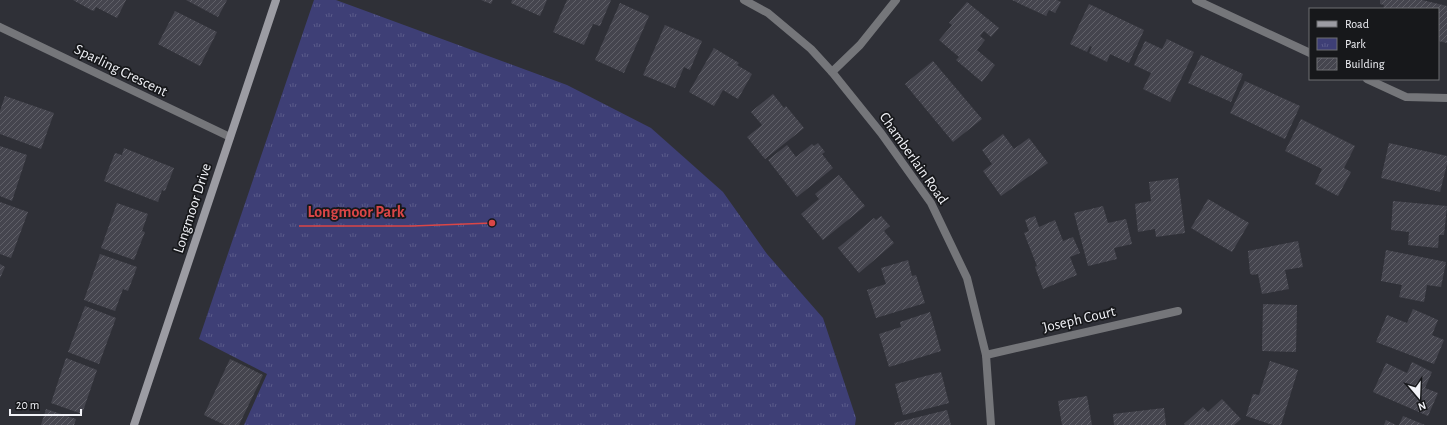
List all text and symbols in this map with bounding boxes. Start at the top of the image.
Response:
legend [1309,8,1439,80]
text: Road [1345,18,1369,30]
text: Park [1345,38,1366,50]
street label: Sparling Crescent [72,42,170,99]
text: Building [1345,58,1385,70]
street label: Chamberlain Road [876,110,951,207]
street label: Longmoor Drive [171,161,214,255]
callout: Longmoor Park [299,198,412,226]
text: Longmoor Park [307,204,405,220]
street label: Joseph Court [1041,304,1117,335]
north arrow [1399,377,1439,417]
scale bar [10,391,81,417]
text: 20 m [16,399,39,411]
text: N [1417,400,1428,412]

